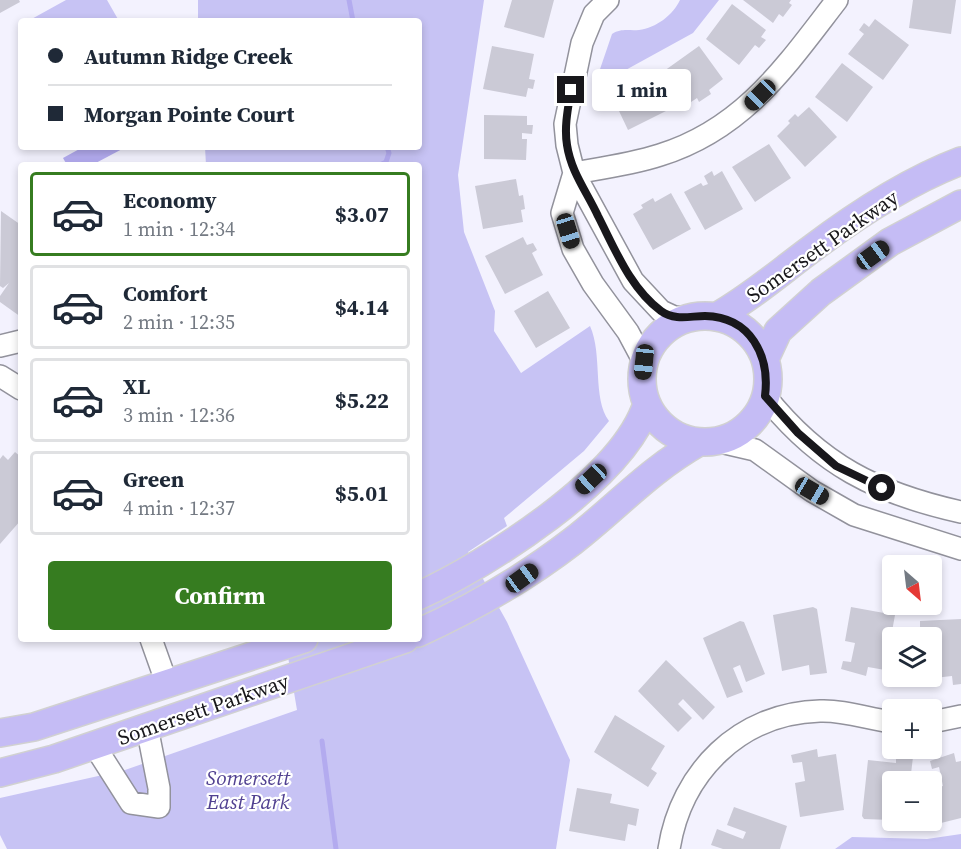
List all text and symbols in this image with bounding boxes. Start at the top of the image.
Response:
text: Autumn Ridge Creek [84,41,293,71]
callout: 1 min [592,69,691,111]
route end [557,76,584,103]
text: 1 min [616,76,667,104]
car [741,76,779,114]
text: Morgan Pointe Court [84,99,294,129]
street label: Somersett Parkway [740,183,904,309]
text: Economy [123,185,217,215]
icon: car [51,187,105,241]
text: $3.07 [335,199,389,229]
car [554,211,582,251]
text: 1 min · 12:34 [123,215,235,243]
car [853,237,893,273]
text: Comfort [123,278,207,308]
icon: car [51,280,105,334]
text: $4.14 [335,292,389,322]
text: 2 min · 12:35 [123,308,235,336]
car [633,343,655,381]
text: XL [123,371,150,401]
icon: car [51,373,105,427]
text: $5.22 [335,385,389,415]
text: 3 min · 12:36 [123,401,235,429]
car [572,460,610,498]
text: Green [123,464,184,494]
icon: car [51,466,105,520]
car [792,474,832,508]
route start [868,474,895,501]
text: $5.01 [335,478,389,508]
text: 4 min · 12:37 [123,494,235,522]
north arrow [882,555,942,615]
map controls [882,555,942,831]
car [502,560,542,596]
button: Confirm [48,561,392,630]
button: layers [882,627,942,687]
street label: Somersett Parkway [114,666,293,752]
button: + [882,699,942,759]
park label: Somersett East Park [206,763,291,816]
button: − [882,771,942,831]

